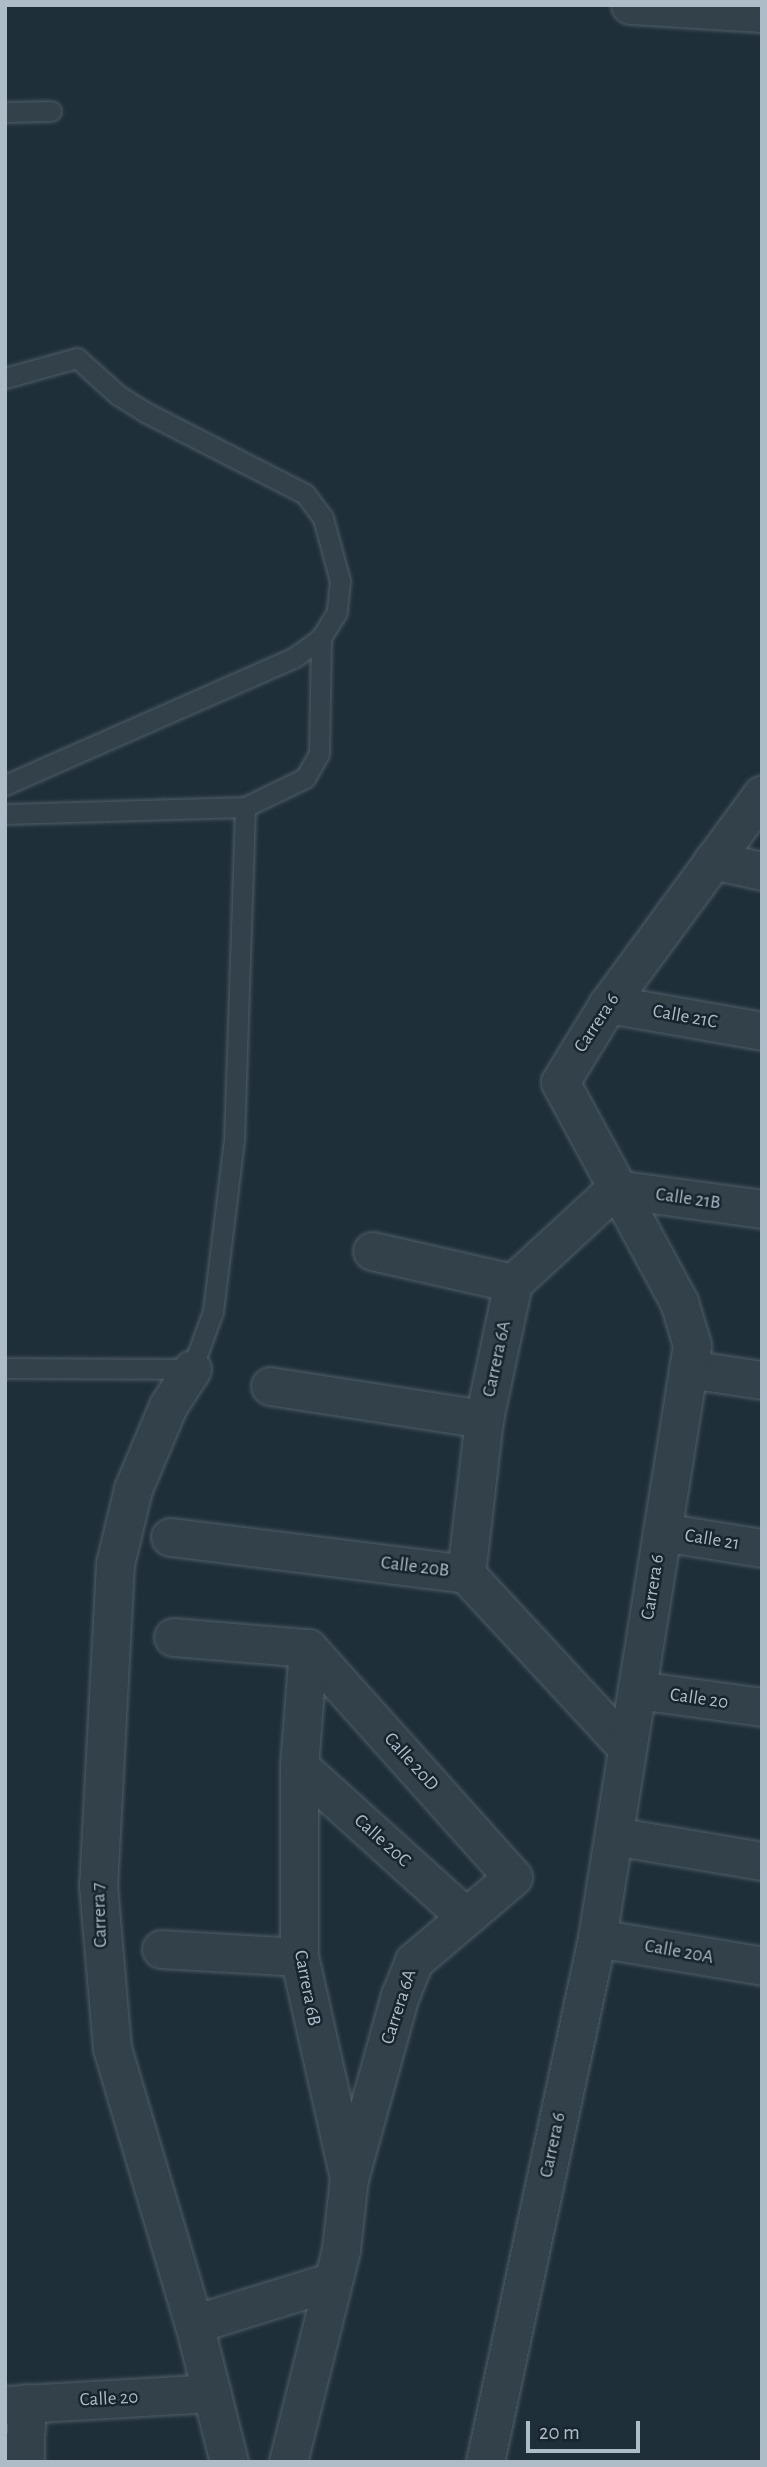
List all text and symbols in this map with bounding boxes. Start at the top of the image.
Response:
street label: Carrera 6 [569,989,625,1057]
street label: Calle 21C [651,1000,719,1034]
street label: Calle 21B [654,1183,722,1215]
street label: Carrera 6A [478,1319,516,1399]
street label: Calle 21 [683,1524,741,1556]
street label: Calle 20B [379,1551,451,1583]
street label: Carrera 6 [637,1552,669,1622]
street label: Calle 20 [668,1684,730,1714]
street label: Calle 20D [379,1728,443,1796]
street label: Calle 20C [349,1810,415,1872]
street label: Carrera 7 [87,1882,113,1948]
street label: Calle 20A [643,1935,715,1969]
street label: Carrera 6B [289,1948,325,2028]
street label: Carrera 6A [376,1967,422,2047]
street label: Carrera 6 [535,2110,571,2180]
street label: Calle 20 [79,2386,139,2412]
scale bar [529,2408,643,2452]
text: 20 m [539,2422,580,2443]

